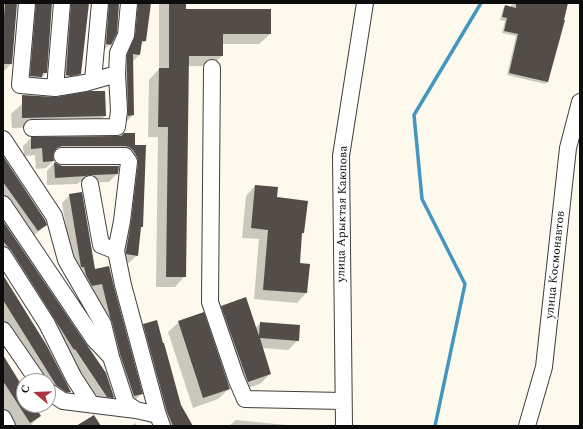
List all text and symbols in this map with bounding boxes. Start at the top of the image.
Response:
street label: улица Арыктая Каюпова [335,146,351,282]
street label: улица Космонавтов [543,210,569,320]
north arrow [16,373,56,413]
text: С [16,383,34,396]

